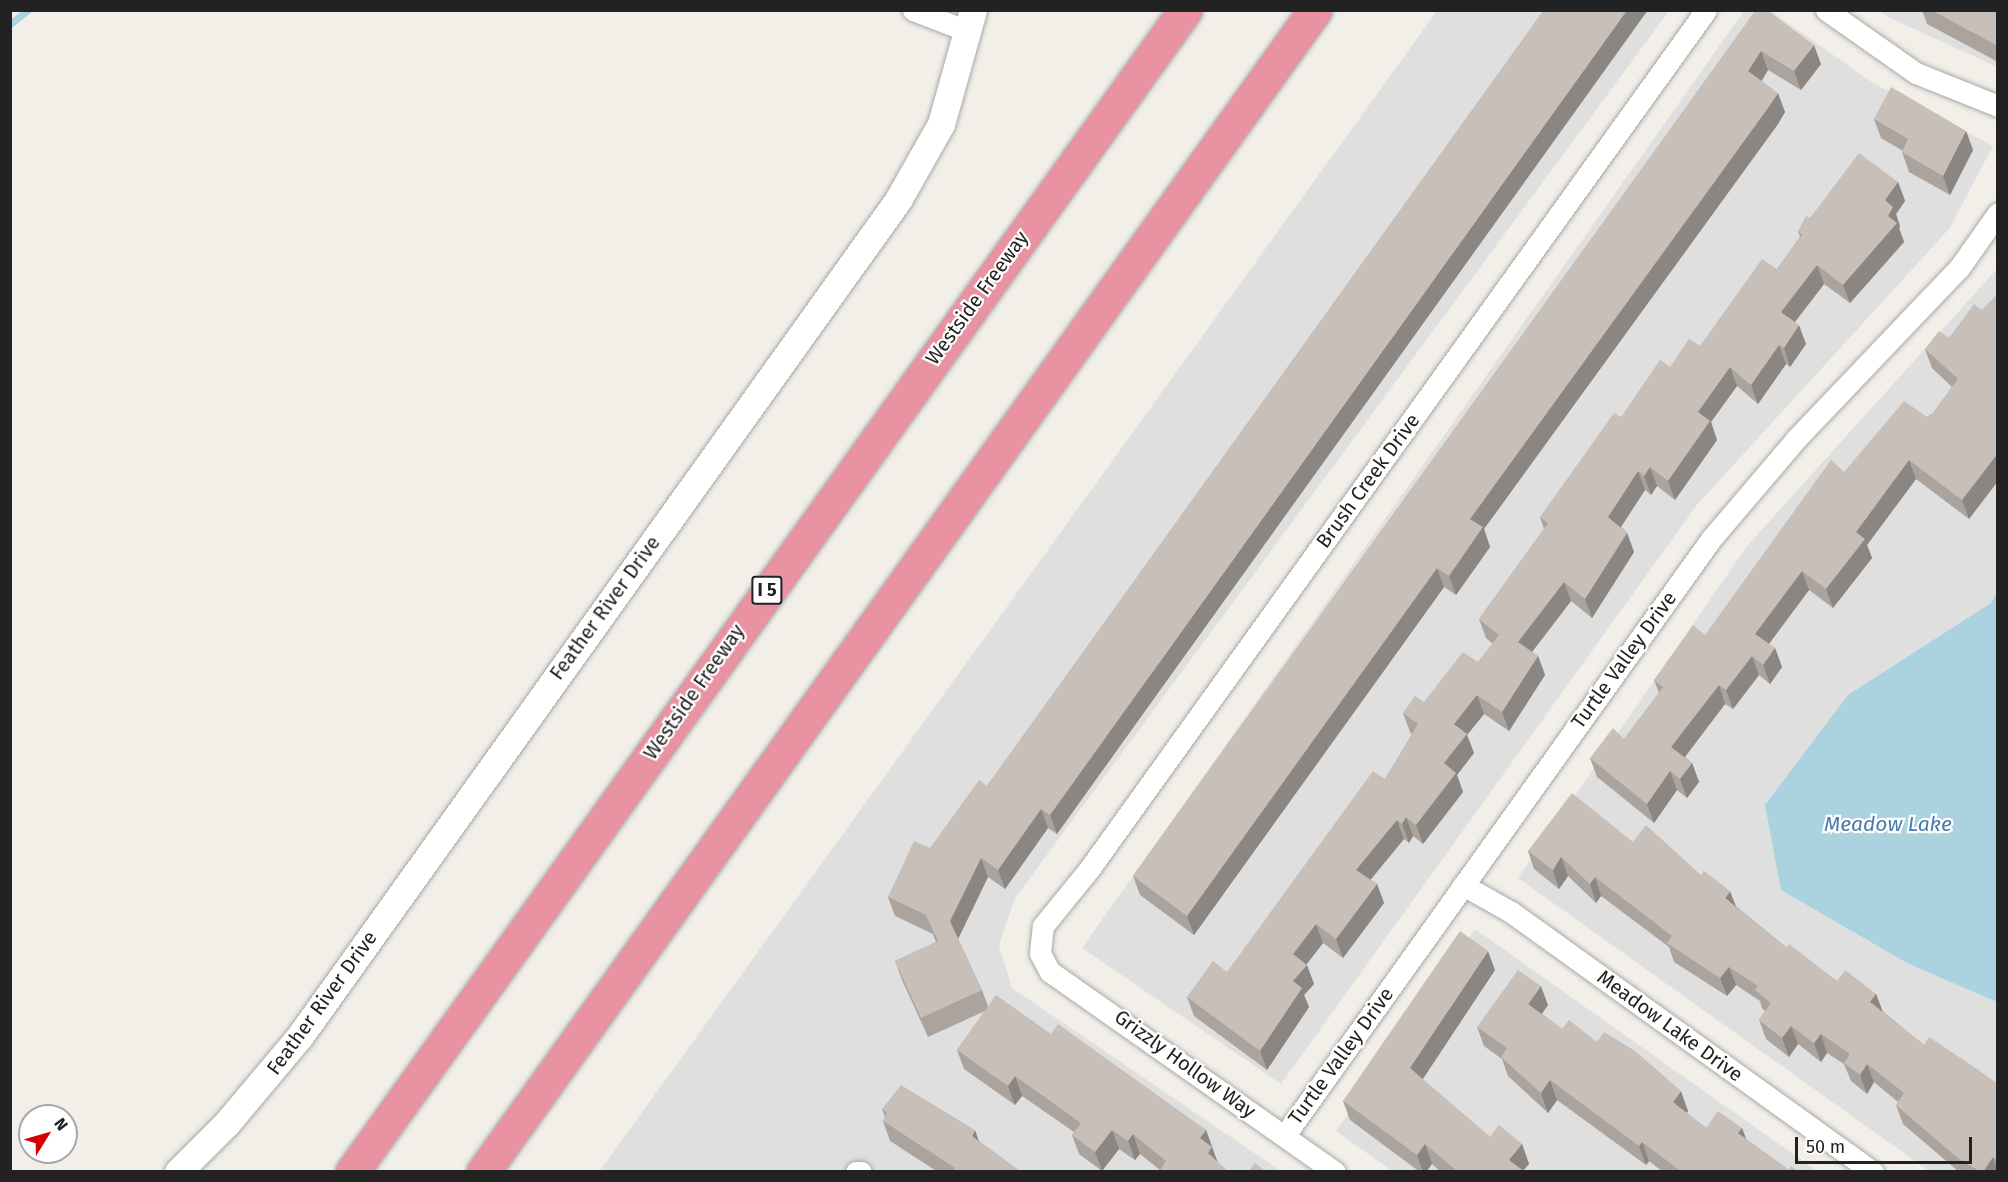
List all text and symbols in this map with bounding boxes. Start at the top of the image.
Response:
street label: Westside Freeway [920,226,1034,370]
street label: Brush Creek Drive [1311,409,1425,553]
street label: Feather River Drive [545,531,665,685]
road number: I 5 [750,575,783,605]
street label: Turtle Valley Drive [1566,587,1682,733]
street label: Westside Freeway [638,620,750,764]
water label: Meadow Lake [1824,811,1952,837]
street label: Feather River Drive [262,926,382,1080]
street label: Meadow Lake Drive [1592,965,1748,1087]
street label: Turtle Valley Drive [1283,983,1399,1129]
street label: Grizzly Hollow Way [1110,1005,1260,1123]
north arrow [18,1104,78,1164]
text: N [50,1114,72,1134]
scale bar [1798,1125,1975,1163]
text: 50 m [1806,1136,1845,1158]

